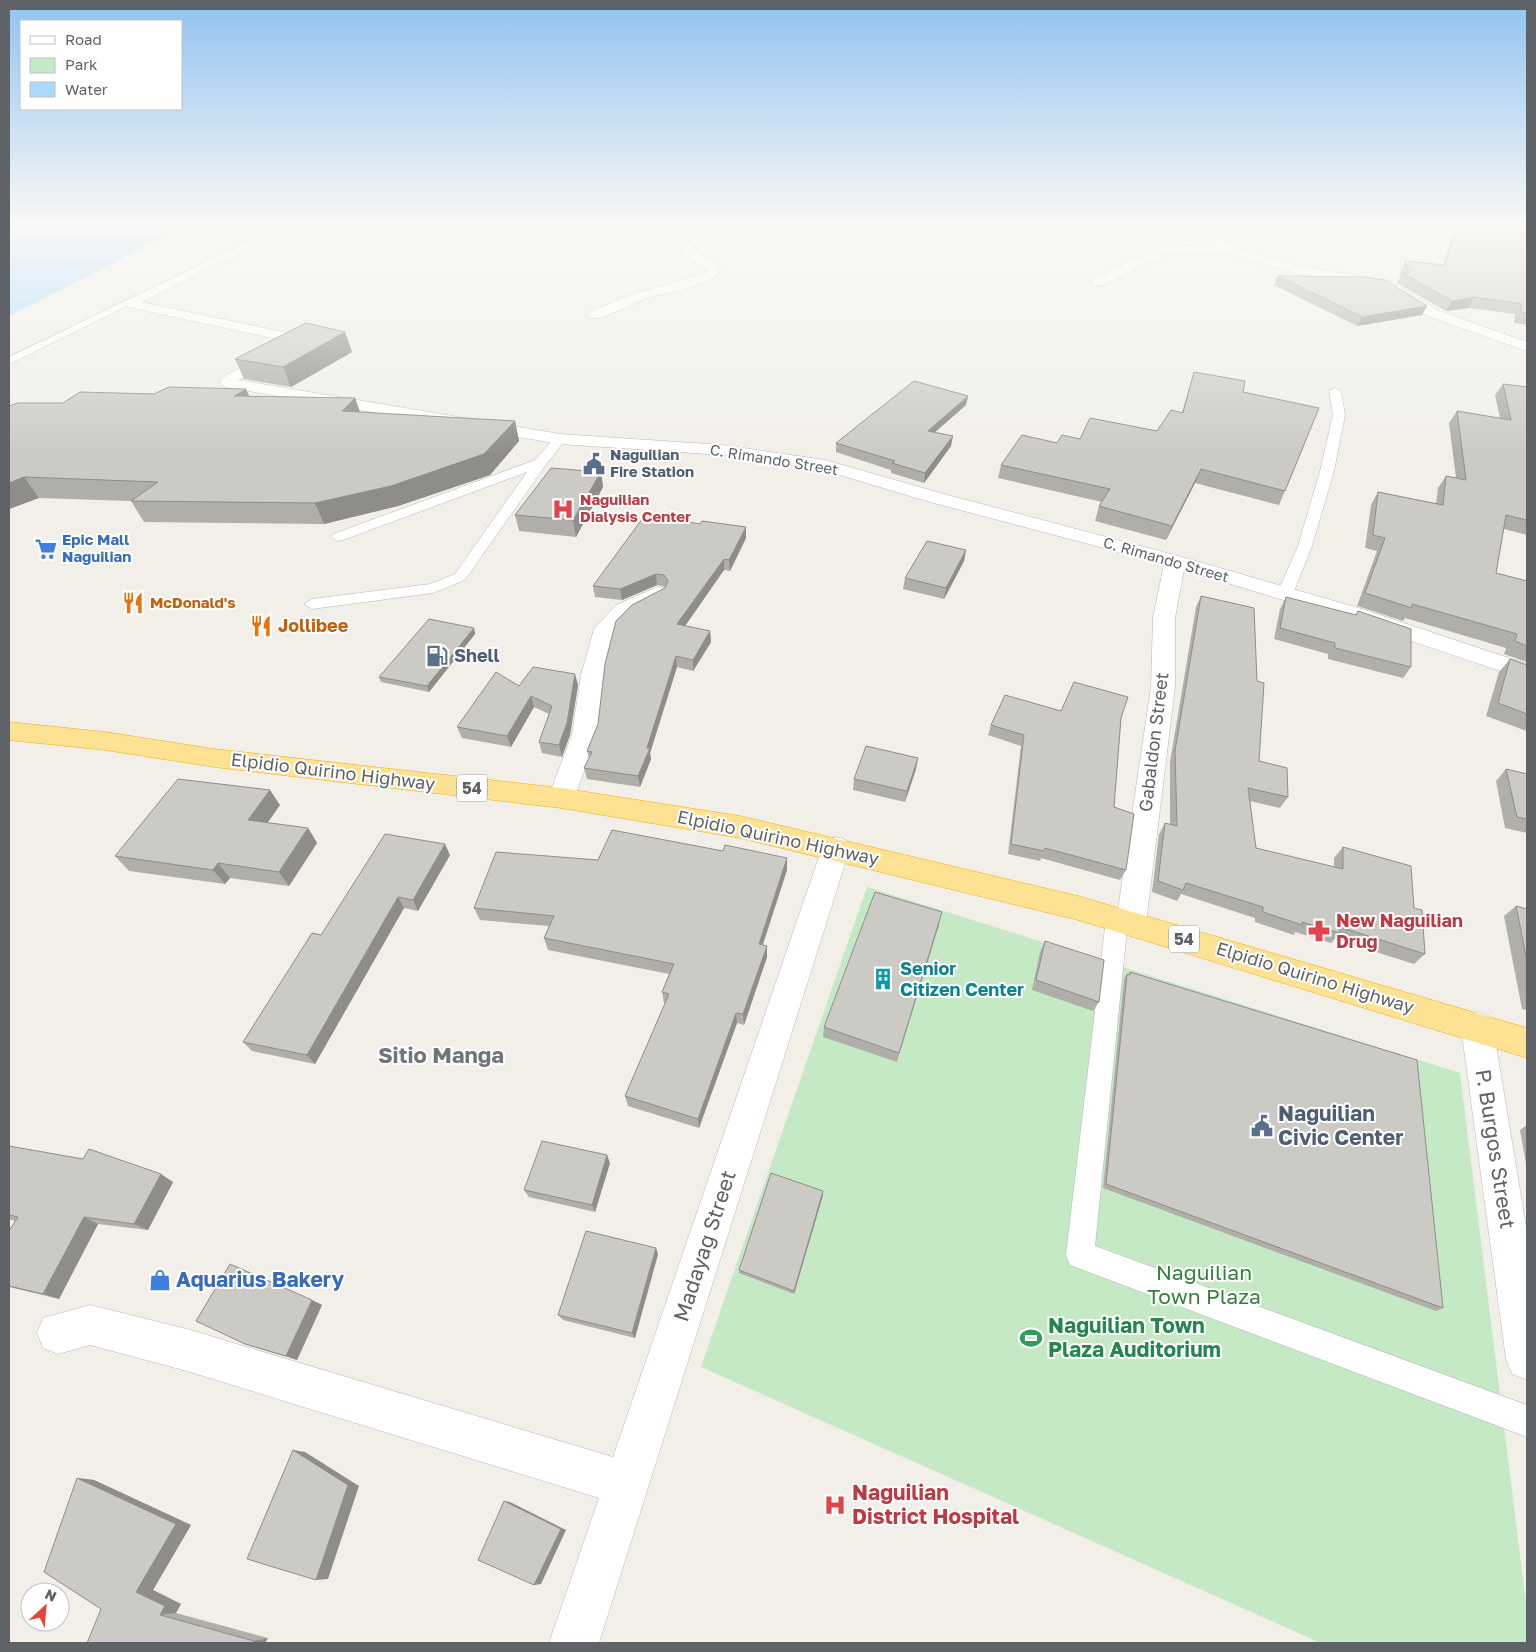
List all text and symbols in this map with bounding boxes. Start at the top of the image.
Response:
legend [20,20,182,110]
text: Road [65,30,102,48]
text: Park [65,55,98,73]
text: Water [65,80,108,98]
street label: C. Rimando Street [709,440,840,478]
place label: Naguilian Fire Station [610,445,694,480]
public building icon: Naguilian Fire Station [581,451,607,477]
place label: Naguilian Dialysis Center [580,490,691,525]
hospital icon: Naguilian Dialysis Center [550,496,576,522]
place label: Epic Mall Naguilian [62,530,131,565]
street label: C. Rimando Street [1101,533,1231,586]
supermarket icon: Epic Mall Naguilian [33,536,59,562]
restaurant icon: McDonald's [120,590,146,616]
place label: McDonald's [150,593,236,611]
restaurant icon: Jollibee [248,613,274,639]
place label: Jollibee [278,614,349,636]
fuel station icon: Shell [424,643,450,669]
place label: Shell [454,644,500,666]
street label: Gabaldon Street [1134,671,1172,813]
street label: Elpidio Quirino Highway [230,748,437,794]
road number: 54 [457,774,487,801]
street label: Elpidio Quirino Highway [675,805,881,869]
place label: New Naguilian Drug [1336,909,1463,952]
pharmacy icon: New Naguilian Drug [1306,918,1332,944]
road number: 54 [1169,926,1199,952]
street label: Elpidio Quirino Highway [1214,936,1417,1018]
place label: Senior Citizen Center [900,957,1024,1000]
building icon: Senior Citizen Center [870,966,896,992]
district label: Sitio Manga [378,1041,504,1068]
street label: P. Burgos Street [1471,1067,1521,1230]
place label: Naguilian Civic Center [1278,1100,1403,1150]
public building icon: Naguilian Civic Center [1249,1113,1275,1139]
street label: Madayag Street [667,1167,741,1325]
park label: Naguilian Town Plaza [1147,1259,1261,1309]
place label: Aquarius Bakery [176,1266,345,1292]
shop icon: Aquarius Bakery [147,1267,173,1293]
place label: Naguilian Town Plaza Auditorium [1048,1312,1221,1362]
sports icon: Naguilian Town Plaza Auditorium [1018,1325,1044,1351]
place label: Naguilian District Hospital [852,1479,1019,1529]
hospital icon: Naguilian District Hospital [822,1492,848,1518]
north arrow [20,1582,70,1632]
text: N [42,1585,59,1605]

